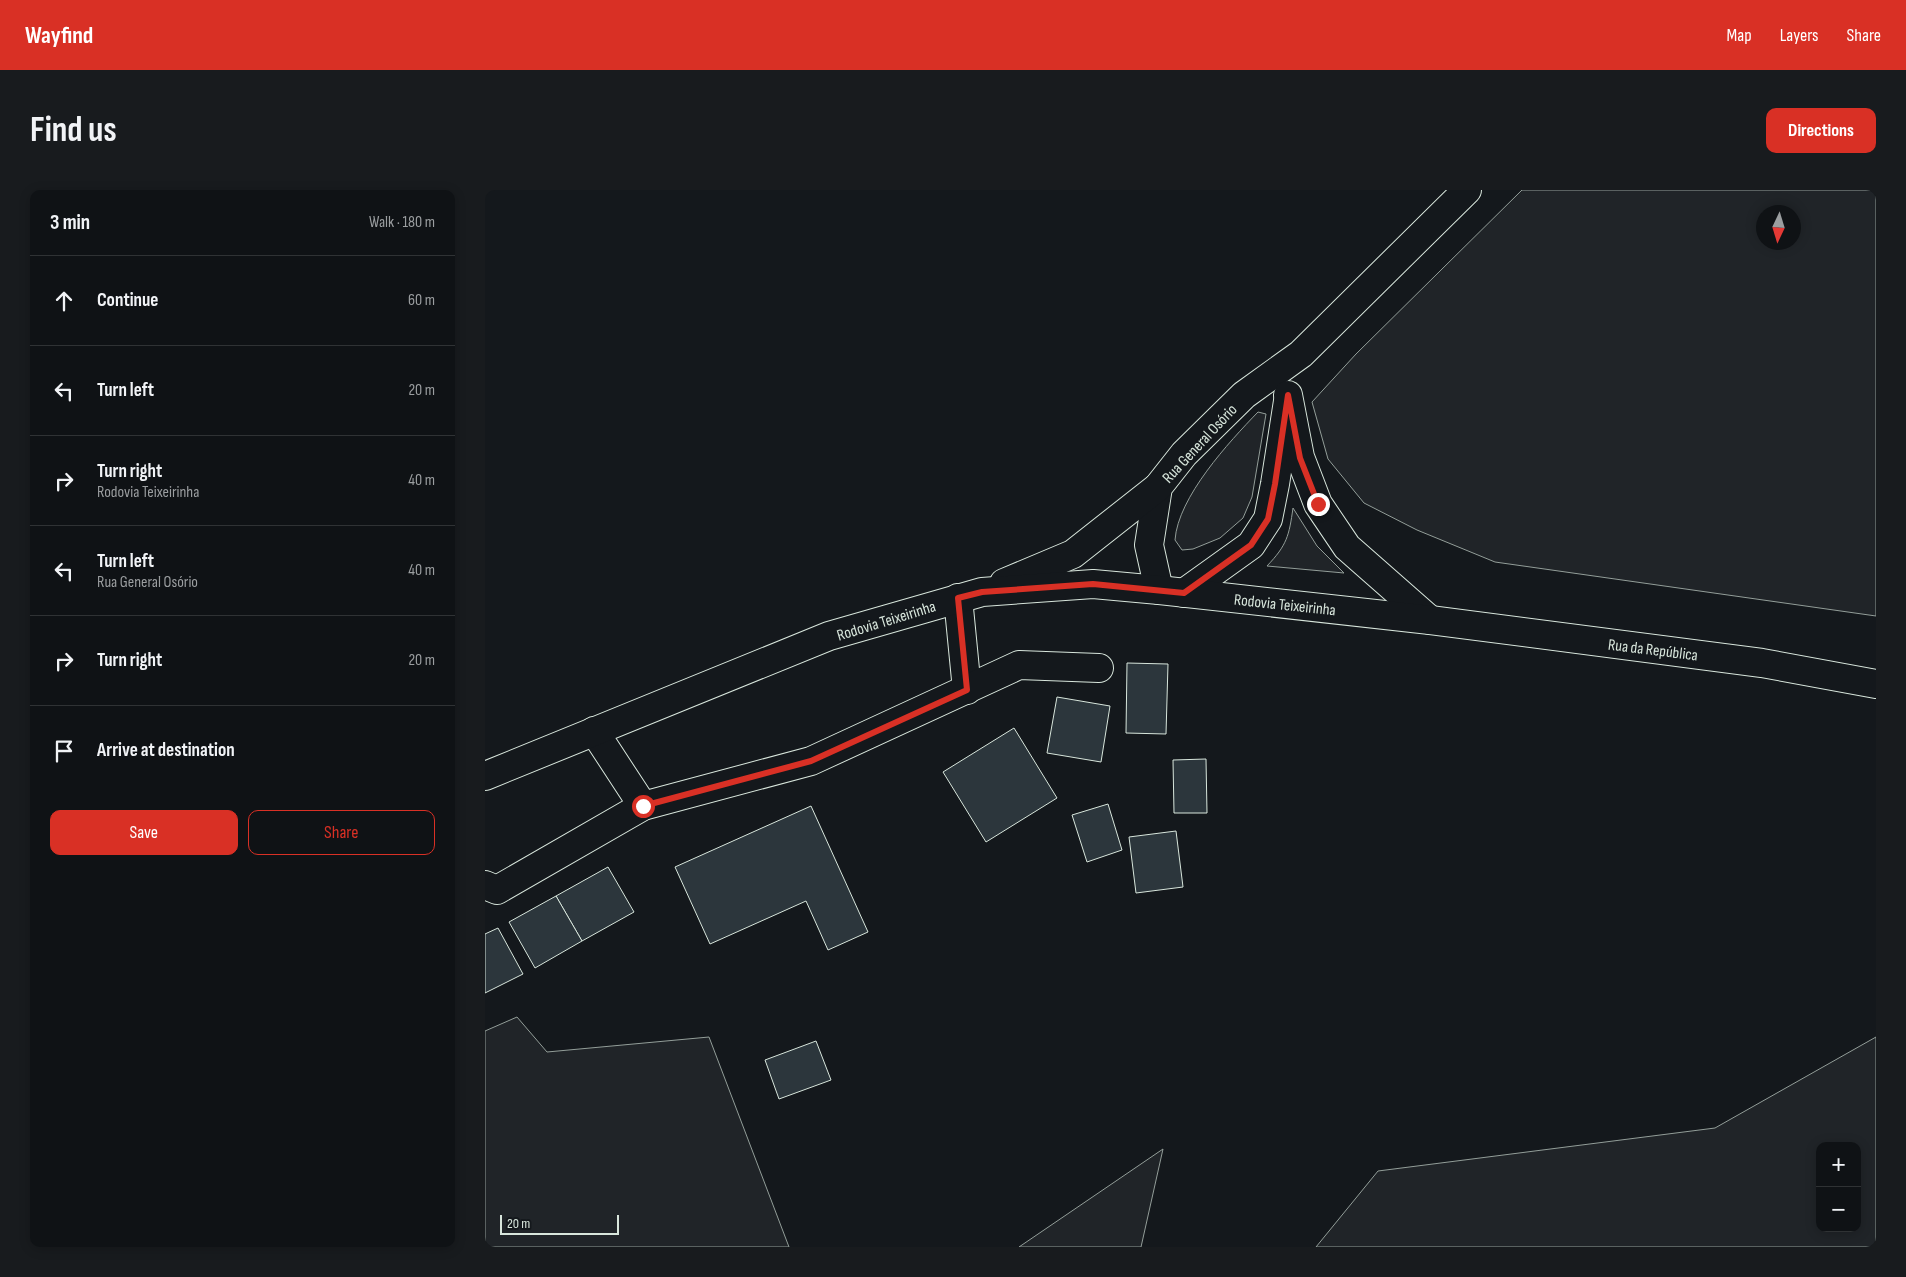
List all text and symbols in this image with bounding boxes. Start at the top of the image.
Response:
text: Wayfind [25,21,93,50]
text: Map [1727,25,1752,46]
text: Layers [1780,25,1819,46]
text: Share [1847,25,1881,46]
button: Directions [1766,108,1876,153]
text: Find us [30,109,117,152]
north arrow [1756,205,1801,250]
text: 3 min [50,210,90,235]
text: Walk · 180 m [369,213,435,232]
icon: ahead [50,287,78,315]
text: Continue [97,289,158,312]
text: 60 m [408,291,435,310]
icon: left [50,377,78,405]
text: Turn left [97,379,154,402]
text: 20 m [408,381,435,400]
street label: Rua General Osório [1159,401,1241,487]
text: Turn right [97,460,162,483]
icon: right [50,467,78,495]
text: 40 m [408,471,435,490]
text: Rodovia Teixeirinha [97,483,199,502]
route end [1307,493,1330,516]
text: Turn left [97,550,154,573]
icon: left [50,557,78,585]
text: 40 m [408,561,435,580]
text: Rua General Osório [97,573,198,592]
street label: Rodovia Teixeirinha [1233,591,1337,620]
street label: Rodovia Teixeirinha [835,597,938,645]
street label: Rua da República [1607,636,1699,665]
icon: right [50,647,78,675]
text: Turn right [97,649,162,672]
text: 20 m [408,651,435,670]
icon: arrive [50,737,78,765]
text: Arrive at destination [97,739,235,762]
route start [632,795,655,818]
button: Save [50,810,238,855]
button: Share [248,810,435,855]
map controls [1816,1142,1861,1232]
button: + [1816,1142,1861,1187]
button: − [1816,1187,1861,1232]
scale bar [500,1212,619,1235]
text: 20 m [507,1215,530,1232]

